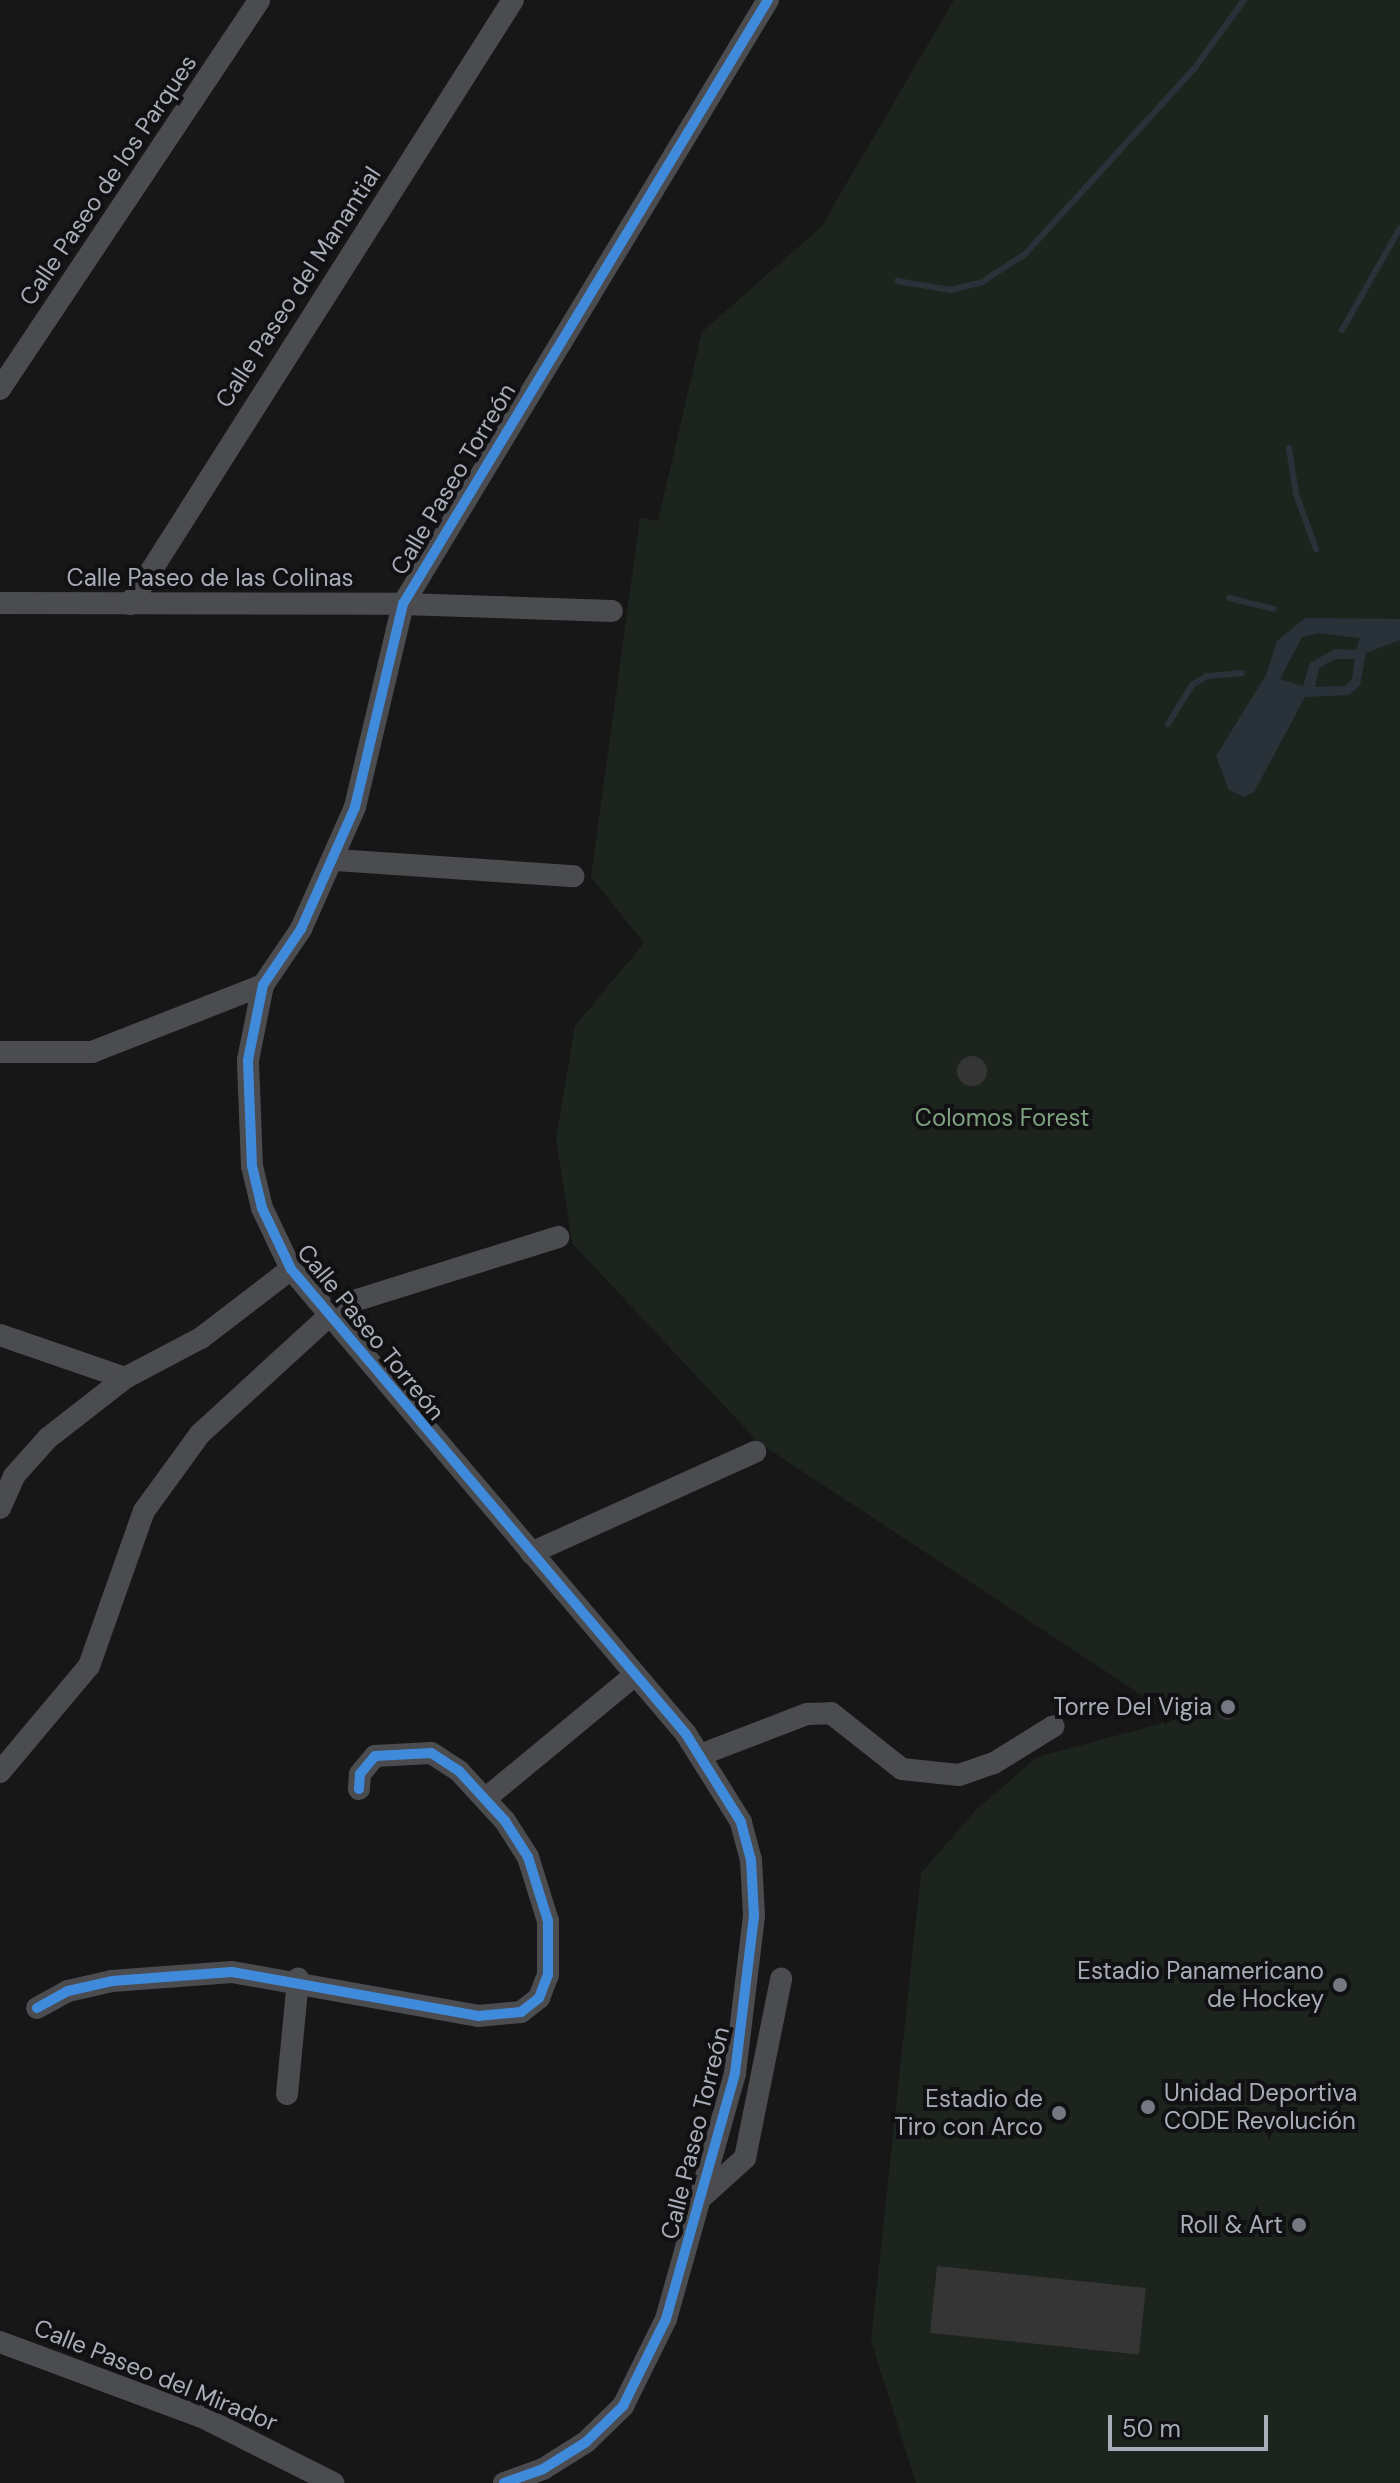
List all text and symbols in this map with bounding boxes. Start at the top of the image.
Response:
street label: Calle Paseo de los Parques [13,49,203,311]
street label: Calle Paseo del Manantial [209,161,387,413]
street label: Calle Paseo Torreón [384,378,522,580]
street label: Calle Paseo de las Colinas [66,564,354,592]
park label: Colomos Forest [915,1104,1089,1132]
street label: Calle Paseo Torreón [291,1238,451,1426]
place label: Torre Del Vigia [1053,1693,1212,1721]
marker: Torre Del Vigia [1219,1698,1237,1716]
place label: Estadio Panamericano de Hockey [1077,1957,1324,2013]
marker: Estadio Panamericano de Hockey [1331,1976,1349,1994]
street label: Calle Paseo Torreón [655,2024,735,2242]
place label: Unidad Deportiva CODE Revolución [1164,2079,1357,2135]
place label: Estadio de Tiro con Arco [894,2085,1043,2141]
marker: Unidad Deportiva CODE Revolución [1139,2098,1157,2116]
marker: Estadio de Tiro con Arco [1050,2104,1068,2122]
place label: Roll & Art [1180,2211,1283,2239]
marker: Roll & Art [1290,2216,1308,2234]
street label: Calle Paseo del Mirador [30,2313,282,2437]
scale bar [1112,2399,1272,2449]
text: 50 m [1122,2413,1181,2444]

